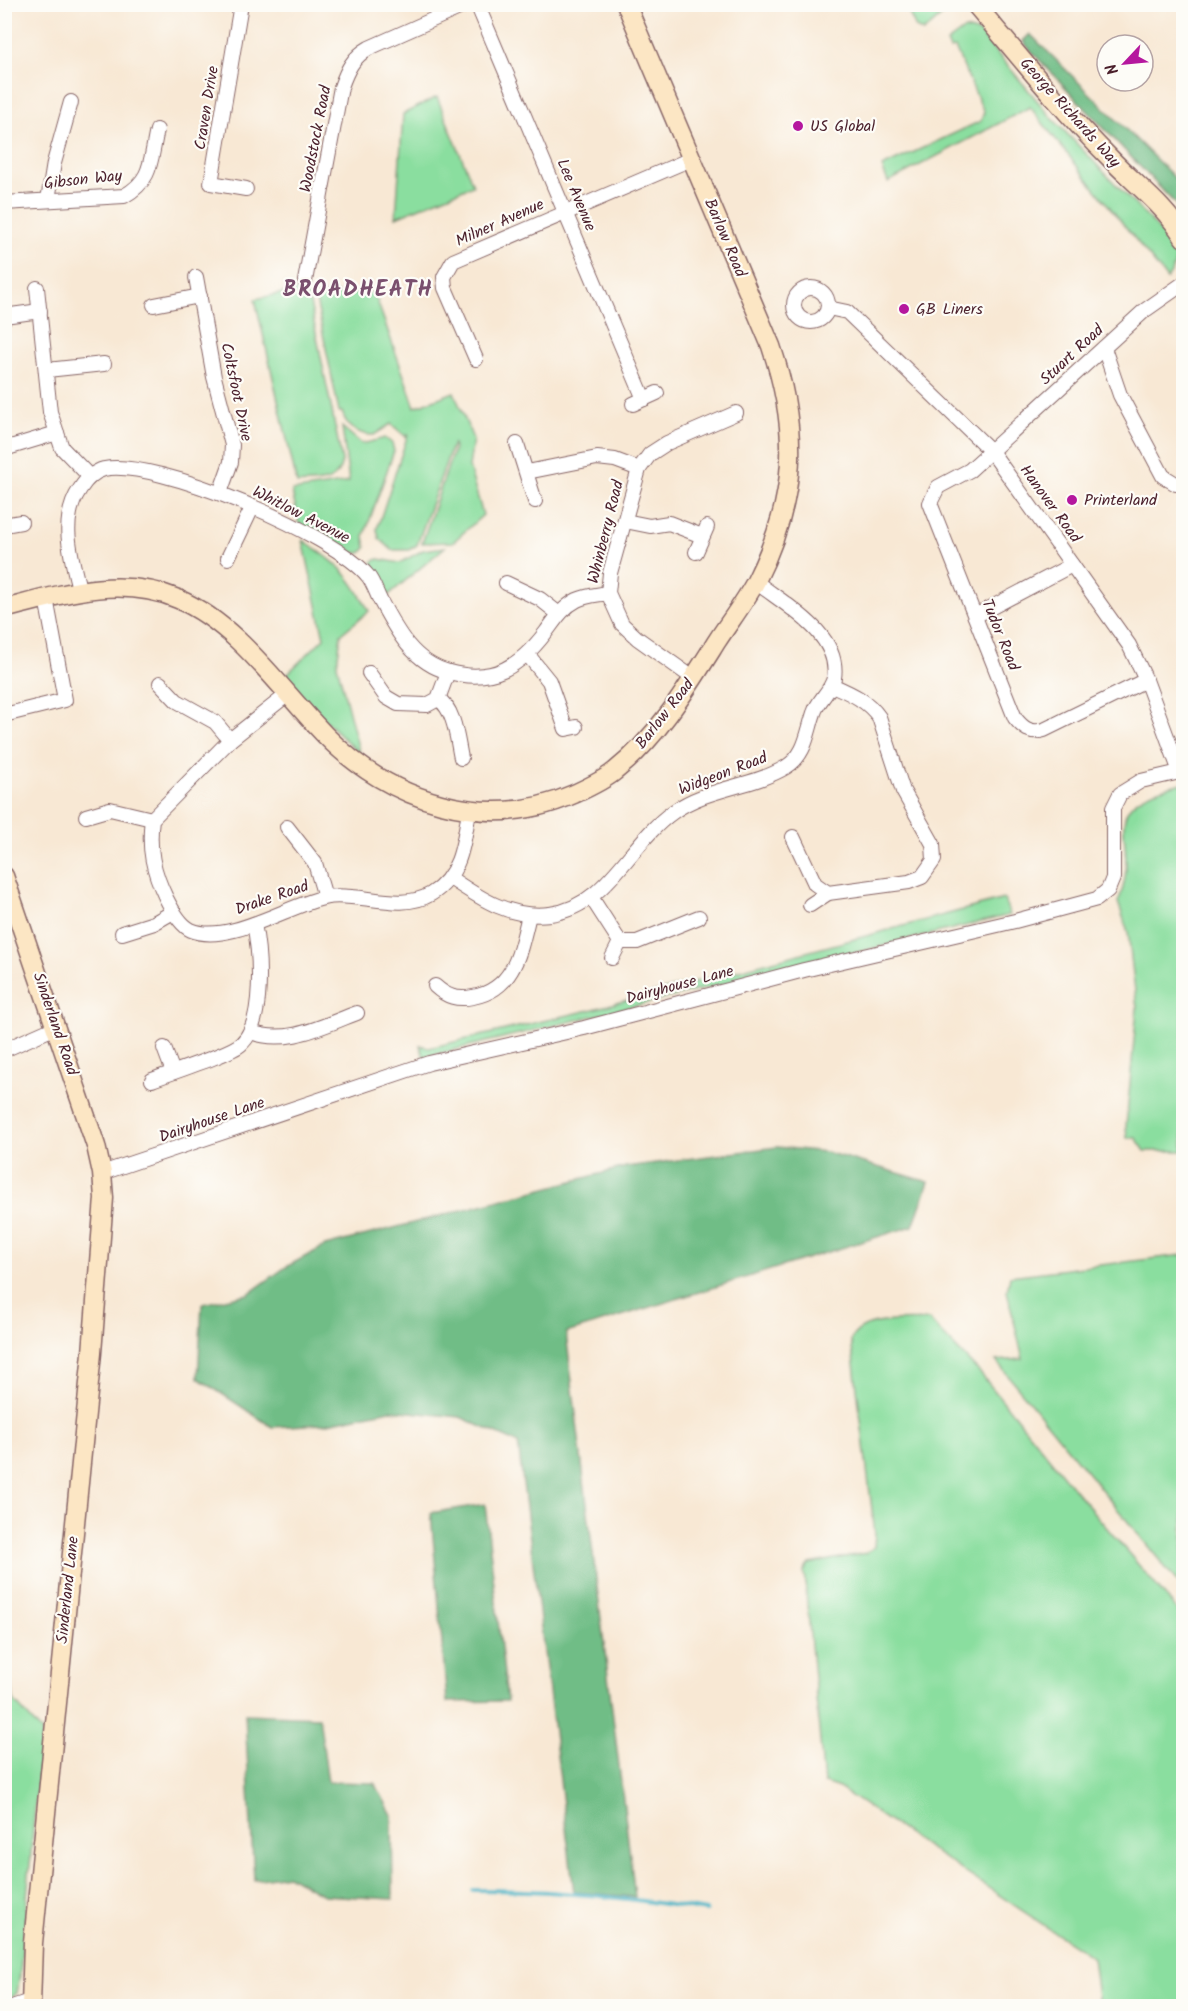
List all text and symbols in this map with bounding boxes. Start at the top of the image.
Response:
north arrow [1095,33,1155,93]
street label: George Richards Way [1013,52,1127,174]
text: N [1099,59,1126,79]
street label: Craven Drive [188,64,226,152]
street label: Woodstock Road [293,82,339,195]
place label: US Global [810,114,875,139]
marker: US Global [791,119,805,133]
street label: Lee Avenue [550,155,602,235]
street label: Gibson Way [43,163,124,197]
street label: Milner Avenue [452,192,548,254]
street label: Barlow Road [697,195,753,282]
district label: BROADHEATH [283,273,433,308]
place label: GB Liners [916,297,983,322]
marker: GB Liners [897,302,911,316]
street label: Stuart Road [1034,318,1110,391]
street label: Coltsfoot Drive [213,340,259,444]
street label: Hanover Road [1013,460,1088,549]
street label: Whinberry Road [581,477,631,586]
street label: Whitlow Avenue [248,480,354,550]
place label: Printerland [1084,488,1158,513]
marker: Printerland [1065,493,1079,507]
street label: Tudor Road [974,595,1026,676]
street label: Barlow Road [629,673,701,755]
street label: Widgeon Road [675,745,772,802]
street label: Drake Road [232,873,313,922]
street label: Dairyhouse Lane [623,959,737,1011]
street label: Sinderland Road [26,969,85,1080]
street label: Dairyhouse Lane [156,1090,268,1150]
street label: Sinderland Lane [50,1535,86,1645]

